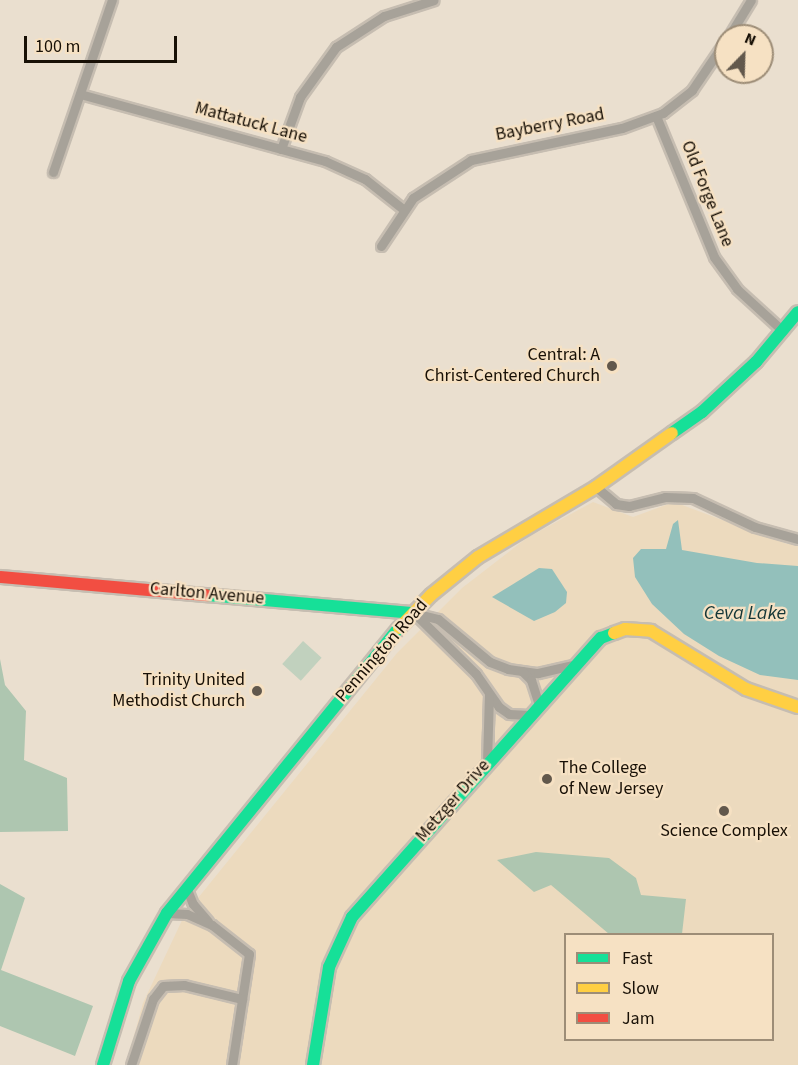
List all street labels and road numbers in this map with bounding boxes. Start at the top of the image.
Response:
street label: Mattatuck Lane [192,98,310,148]
street label: Bayberry Road [494,104,606,146]
street label: Old Forge Lane [676,138,738,250]
street label: Carlton Avenue [149,578,265,610]
street label: Pennington Road [331,595,433,707]
street label: Metzger Drive [411,755,495,847]

